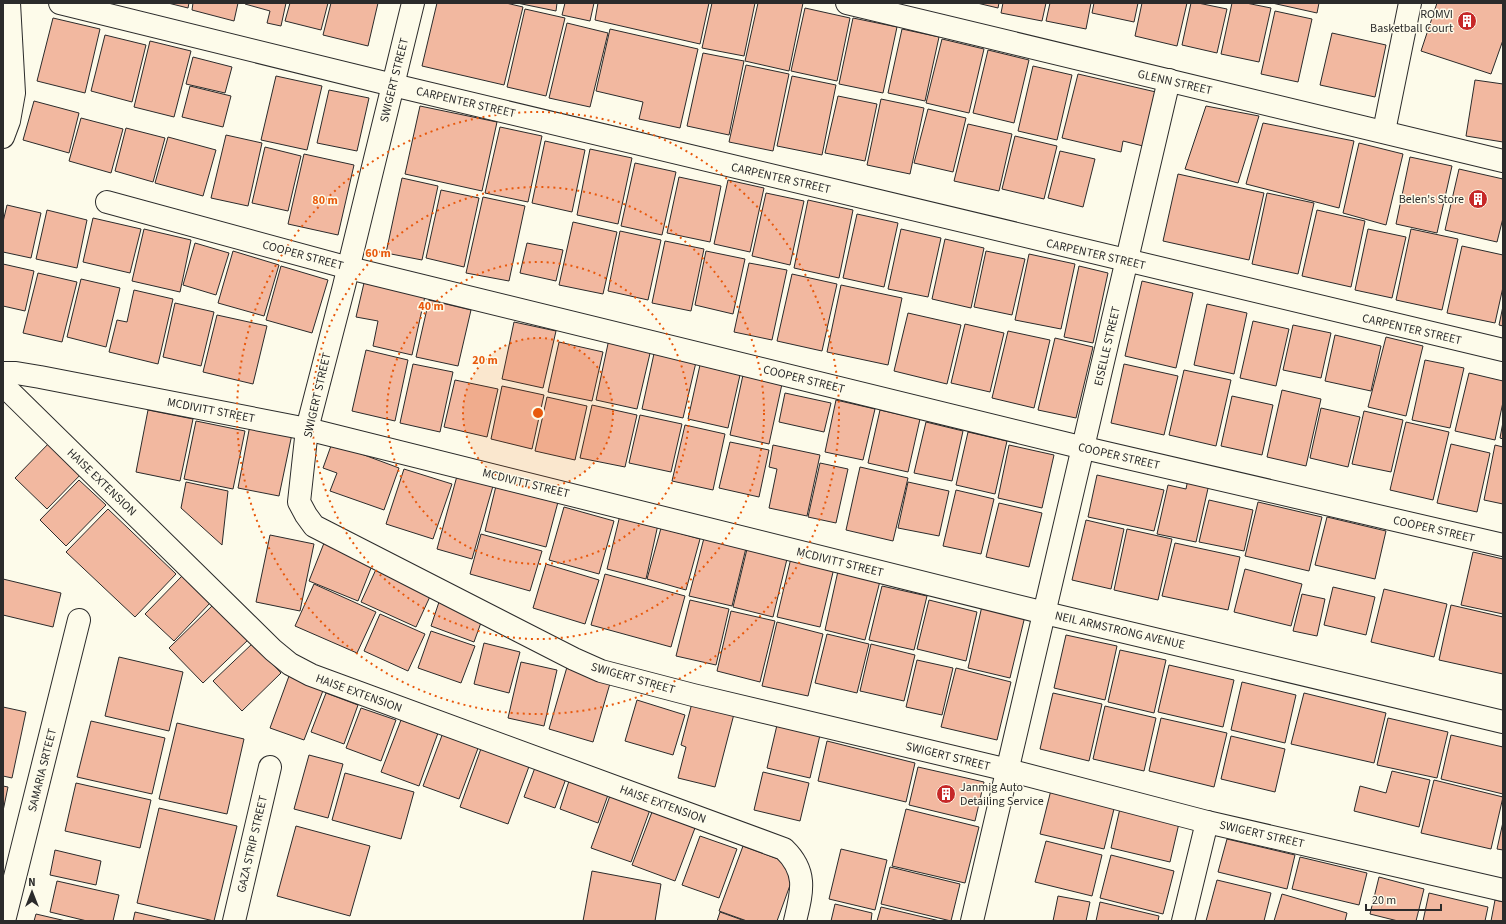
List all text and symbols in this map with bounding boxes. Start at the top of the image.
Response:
place label: ROMVI Basketball Court [1370,6,1453,37]
building icon: ROMVI Basketball Court [1456,10,1478,32]
street label: SWIGERT STREET [376,35,413,124]
street label: GLENN STREET [1136,66,1214,99]
street label: CARPENTER STREET [414,83,518,122]
street label: CARPENTER STREET [729,159,833,198]
building icon: Belen's Store [1467,188,1489,210]
place label: Belen's Store [1399,191,1464,208]
text: 80 m [312,192,338,209]
street label: CARPENTER STREET [1044,235,1148,274]
street label: COOPER STREET [260,236,346,275]
text: 60 m [365,245,391,262]
text: 40 m [418,298,444,315]
street label: EISELLE STREET [1090,304,1125,388]
street label: CARPENTER STREET [1360,310,1464,349]
street label: SWIGERT STREET [299,350,336,439]
text: 20 m [472,352,498,369]
street label: COOPER STREET [761,361,847,398]
street label: MCDIVITT STREET [165,394,257,427]
centre of rings [531,406,545,420]
street label: COOPER STREET [1076,439,1162,474]
street label: HAISE EXTENSION [63,445,140,520]
street label: MCDIVITT STREET [481,464,572,503]
street label: COOPER STREET [1391,512,1477,547]
street label: MCDIVITT STREET [795,543,886,582]
street label: NEIL ARMSTRONG AVENUE [1053,607,1187,654]
street label: SWIGERT STREET [589,658,677,699]
street label: HAISE EXTENSION [313,670,404,717]
street label: SAMARIA SRTEET [24,726,61,814]
street label: SWIGERT STREET [904,738,993,775]
place label: Janmig Auto Detailing Service [960,779,1044,810]
street label: HAISE EXTENSION [617,781,708,828]
building icon: Janmig Auto Detailing Service [935,783,957,805]
street label: GAZA STRIP STREET [233,793,272,894]
street label: SWIGERT STREET [1218,816,1307,853]
north arrow [12,872,52,912]
text: N [28,875,36,890]
scale bar [1366,886,1441,912]
text: 20 m [1372,892,1396,909]

